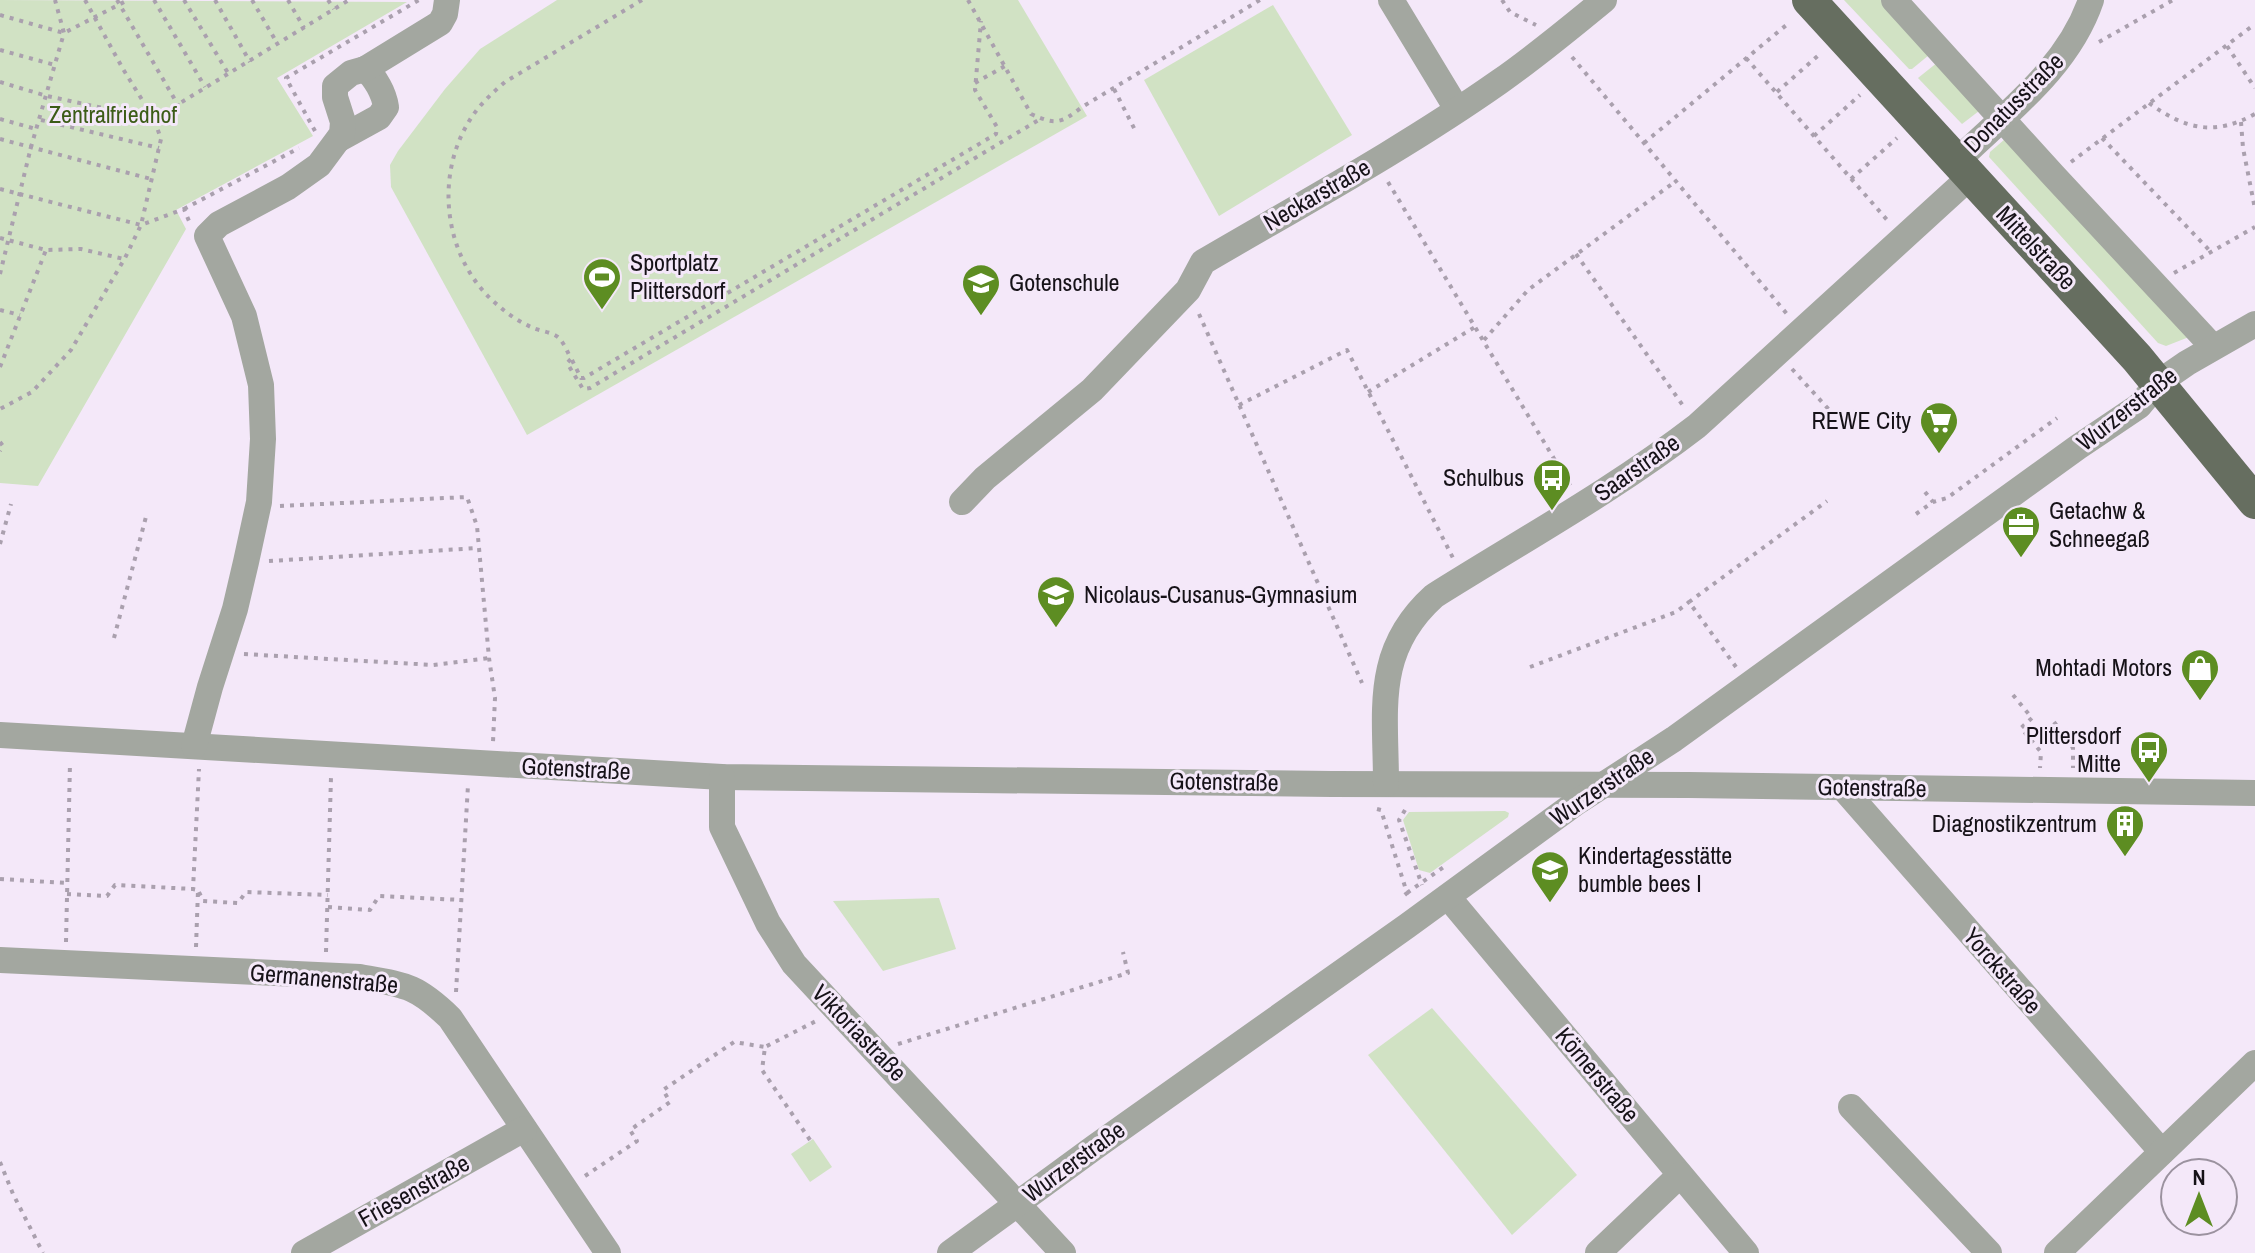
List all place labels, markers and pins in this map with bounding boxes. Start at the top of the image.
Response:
place label: Sportplatz Plittersdorf [630,246,726,306]
sports icon: Sportplatz Plittersdorf [581,256,623,311]
school or university icon: Gotenschule [960,262,1002,317]
place label: Gotenschule [1009,266,1120,298]
supermarket icon: REWE City [1918,400,1960,455]
place label: REWE City [1811,404,1911,436]
bus stop icon: Schulbus [1531,457,1573,512]
place label: Schulbus [1443,461,1524,493]
place label: Getachw & Schneegaß [2049,494,2150,554]
office icon: Getachw & Schneegaß [2000,504,2042,559]
school or university icon: Nicolaus-Cusanus-Gymnasium [1035,574,1077,629]
place label: Nicolaus-Cusanus-Gymnasium [1084,578,1357,610]
shop icon: Mohtadi Motors [2179,647,2221,702]
place label: Mohtadi Motors [2035,651,2172,683]
place label: Plittersdorf Mitte [2026,719,2122,779]
bus stop icon: Plittersdorf Mitte [2128,729,2170,784]
building icon: Diagnostikzentrum [2104,803,2146,858]
place label: Diagnostikzentrum [1932,807,2097,839]
place label: Kindertagesstätte bumble bees I [1578,839,1732,899]
school or university icon: Kindertagesstätte bumble bees I [1529,849,1571,904]

